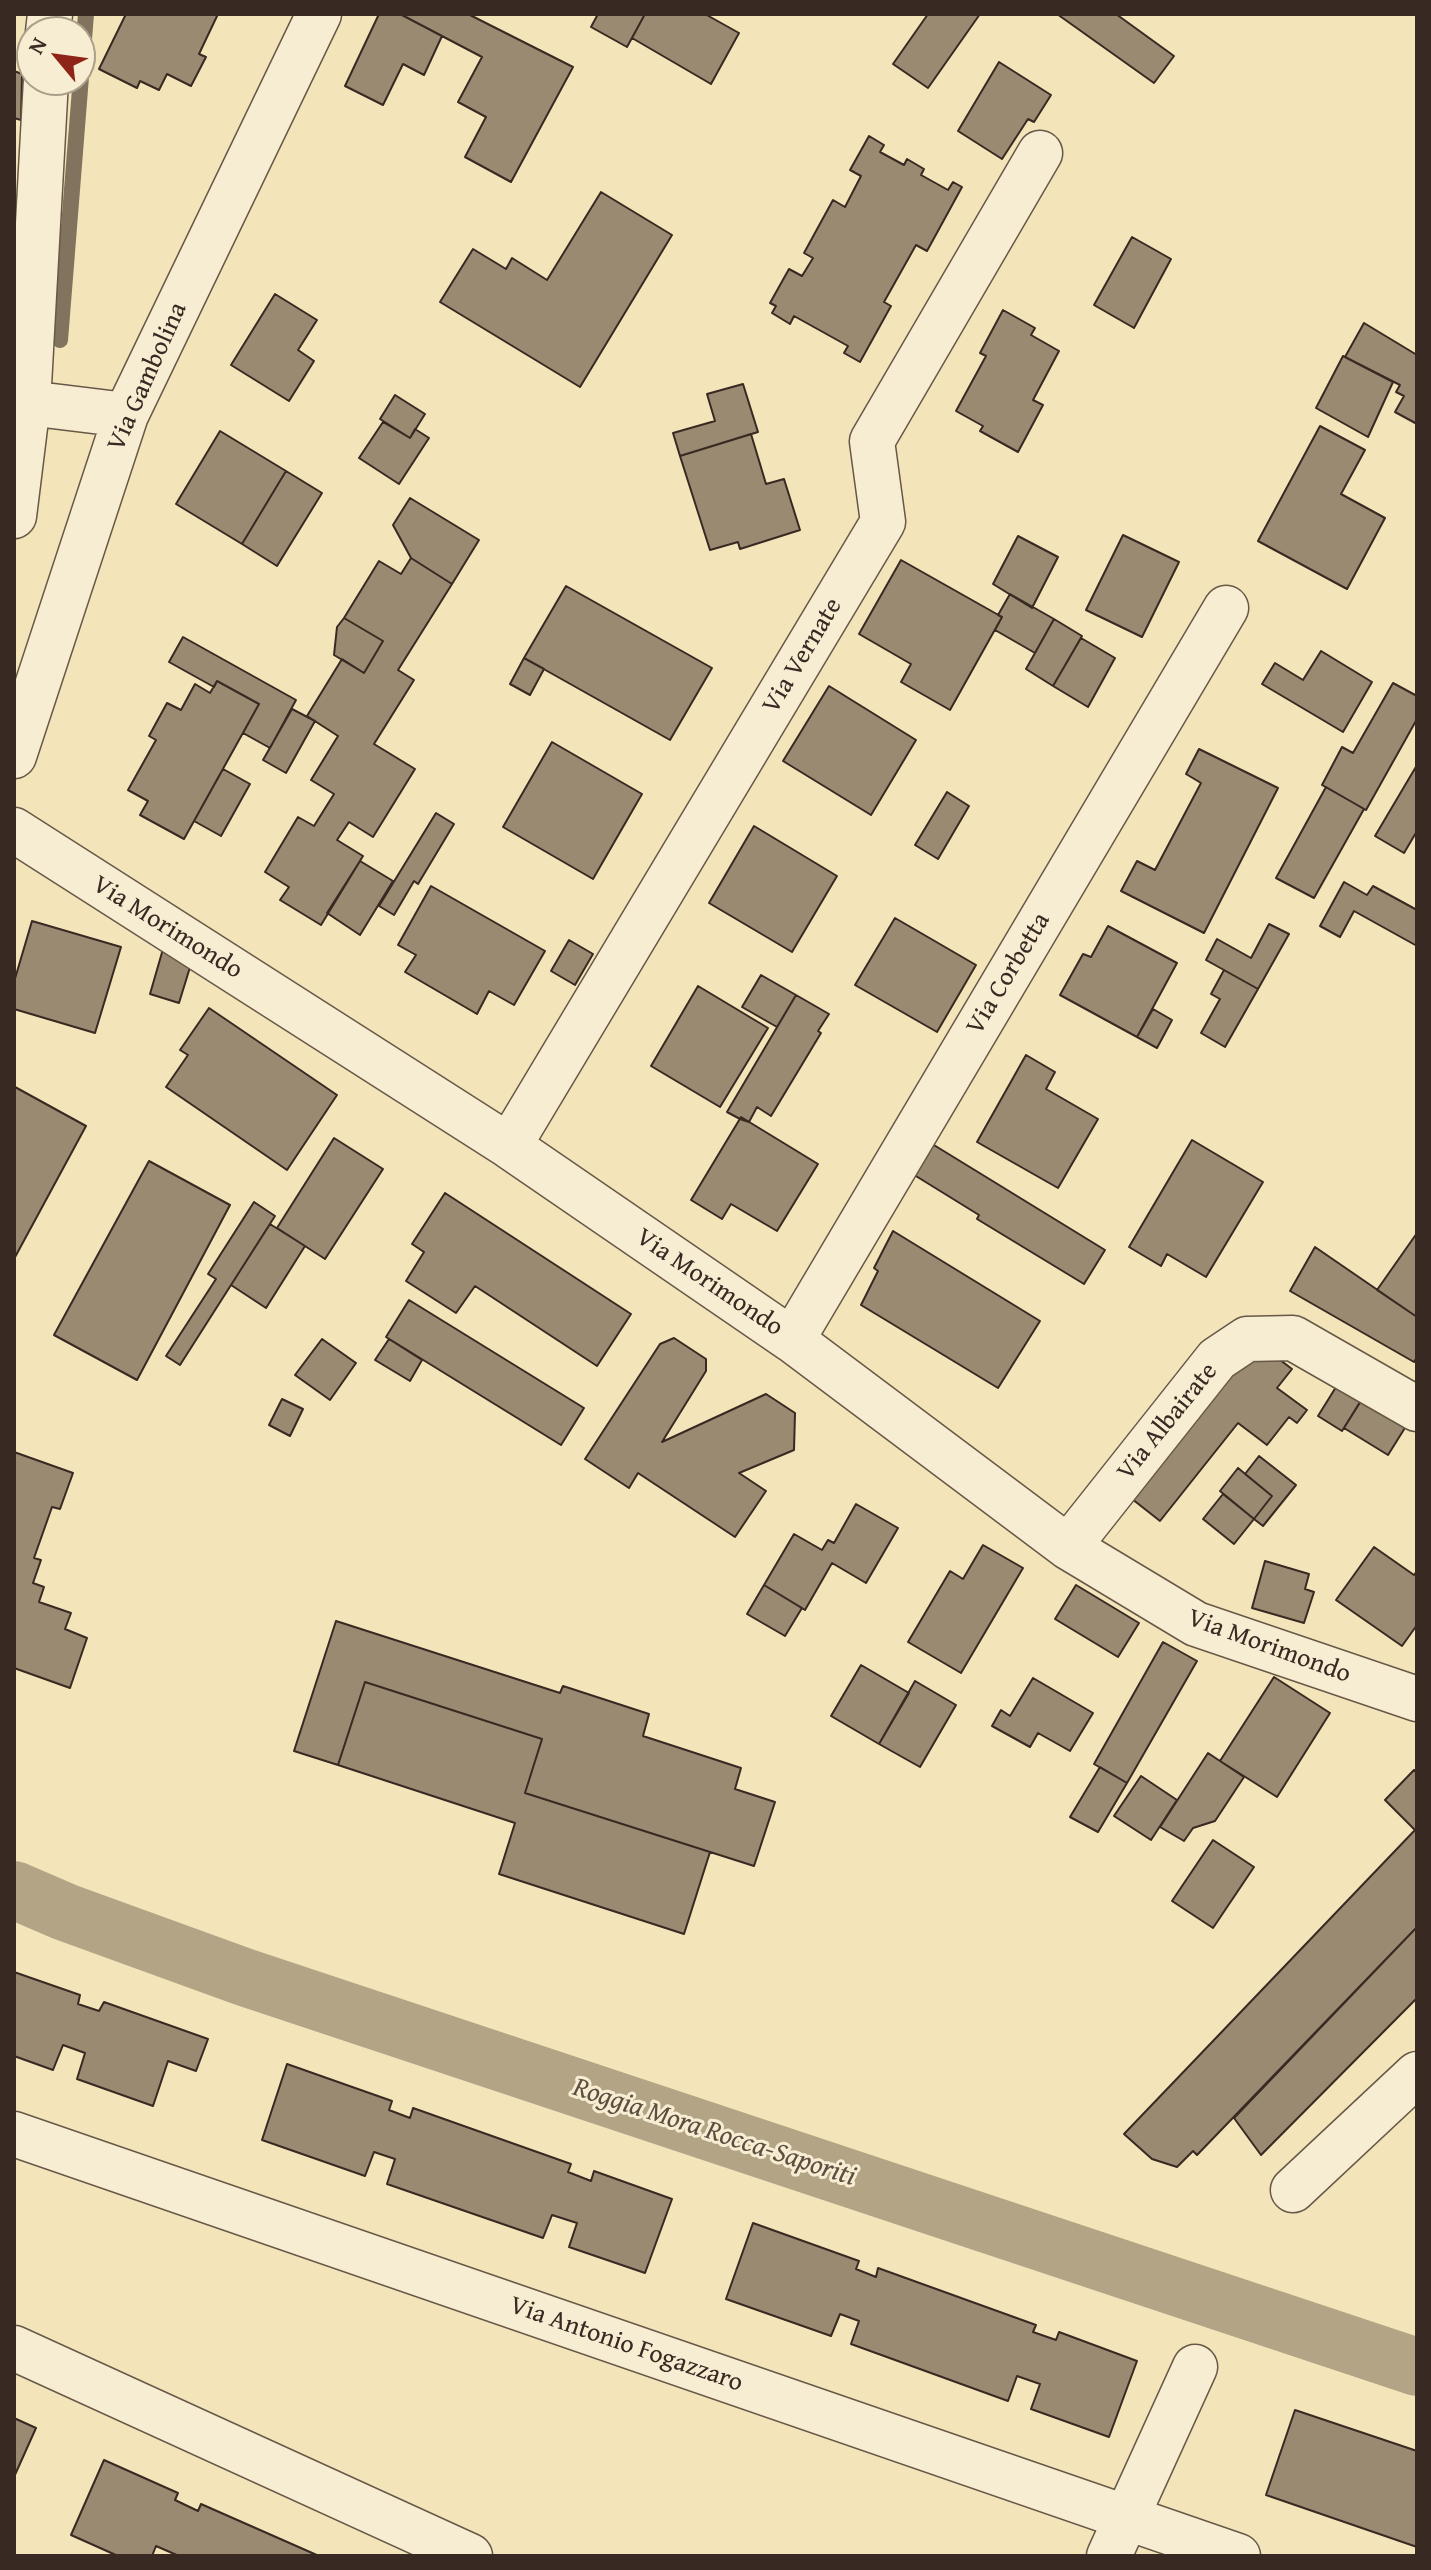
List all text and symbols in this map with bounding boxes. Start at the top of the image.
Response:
north arrow [16,16,96,96]
text: N [19,31,54,60]
street label: Via Gambolina [101,298,195,456]
street label: Via Vernate [756,593,850,719]
street label: Via Morimondo [86,869,248,987]
street label: Via Corbetta [960,907,1058,1041]
street label: Via Morimondo [629,1222,789,1344]
street label: Via Albairate [1111,1357,1225,1487]
street label: Via Morimondo [1183,1603,1355,1691]
water label: Roggia Mora Rocca-Saporiti [568,2071,860,2195]
street label: Via Antonio Fogazzaro [505,2290,747,2400]

